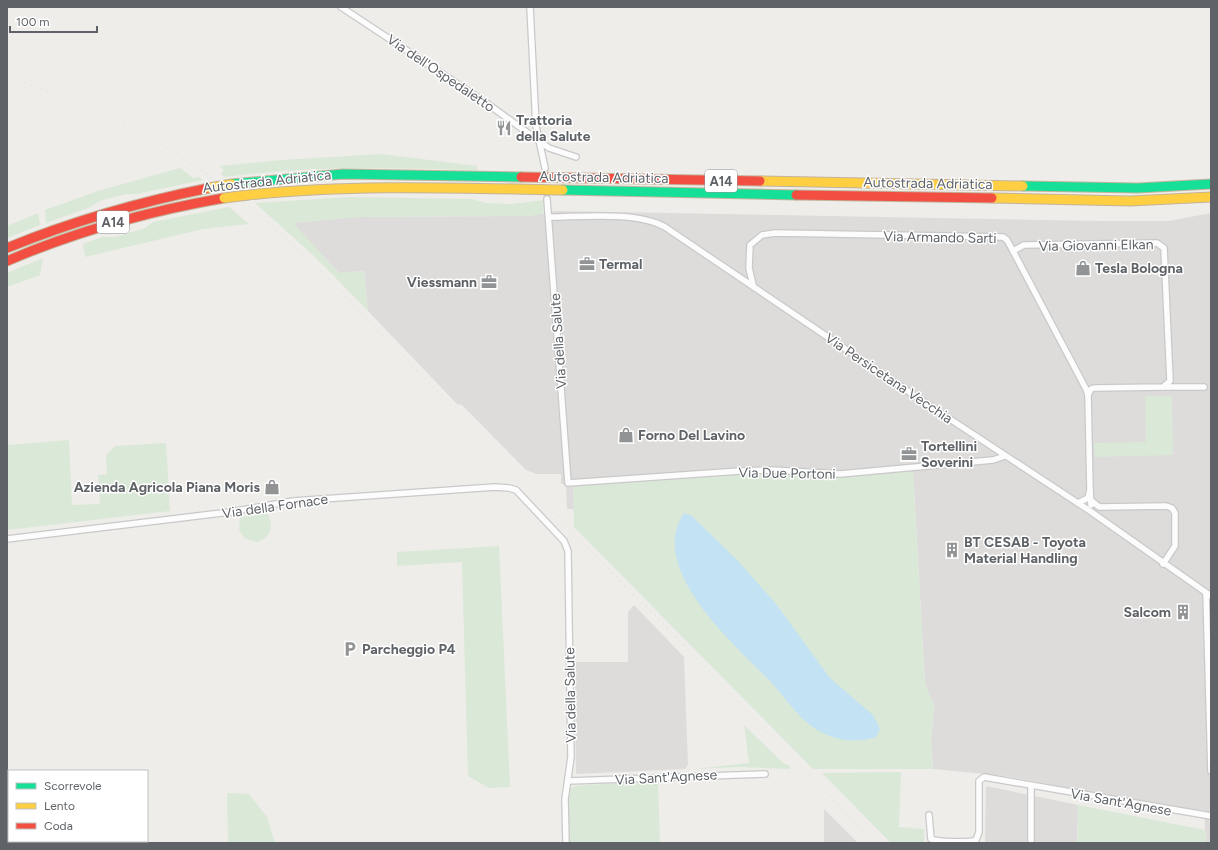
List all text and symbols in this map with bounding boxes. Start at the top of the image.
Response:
scale bar [10,8,97,34]
text: 100 m [16,15,50,29]
street label: Via dell'Ospedaletto [384,31,498,116]
place label: Trattoria della Salute [516,112,591,145]
restaurant icon: Trattoria della Salute [495,119,513,137]
street label: Autostrada Adriatica [202,166,332,197]
street label: Autostrada Adriatica [539,168,669,187]
road number: A14 [705,170,737,192]
street label: Autostrada Adriatica [863,174,993,193]
road number: A14 [97,211,129,233]
street label: Via Armando Sarti [883,228,997,247]
street label: Via Giovanni Elkan [1038,236,1154,255]
office icon: Termal [578,255,596,273]
place label: Termal [599,256,642,273]
shop icon: Tesla Bologna [1074,259,1092,277]
place label: Tesla Bologna [1095,260,1183,277]
office icon: Viessmann [480,273,498,291]
place label: Viessmann [407,274,477,291]
street label: Via della Salute [547,292,570,389]
street label: Via Persicetana Vecchia [822,329,956,427]
shop icon: Forno Del Lavino [617,426,635,444]
place label: Forno Del Lavino [638,427,745,444]
place label: Tortellini Soverini [921,438,977,471]
office icon: Tortellini Soverini [900,445,918,463]
street label: Via Due Portoni [738,464,836,483]
shop icon: Azienda Agricola Piana Moris [263,478,281,496]
place label: Azienda Agricola Piana Moris [74,479,260,496]
street label: Via della Fornace [221,491,329,522]
place label: BT CESAB - Toyota Material Handling [964,534,1086,567]
building icon: BT CESAB - Toyota Material Handling [943,541,961,559]
building icon: Salcom [1174,603,1192,621]
place label: Salcom [1124,604,1171,621]
parking icon: Parcheggio P4 [341,640,359,658]
place label: Parcheggio P4 [362,641,456,658]
street label: Via della Salute [561,647,580,743]
street label: Via Sant'Agnese [614,766,718,789]
legend [8,770,148,842]
text: Scorrevole [44,779,102,793]
street label: Via Sant'Agnese [1069,785,1173,820]
text: Lento [44,799,75,813]
text: Coda [44,819,73,833]

